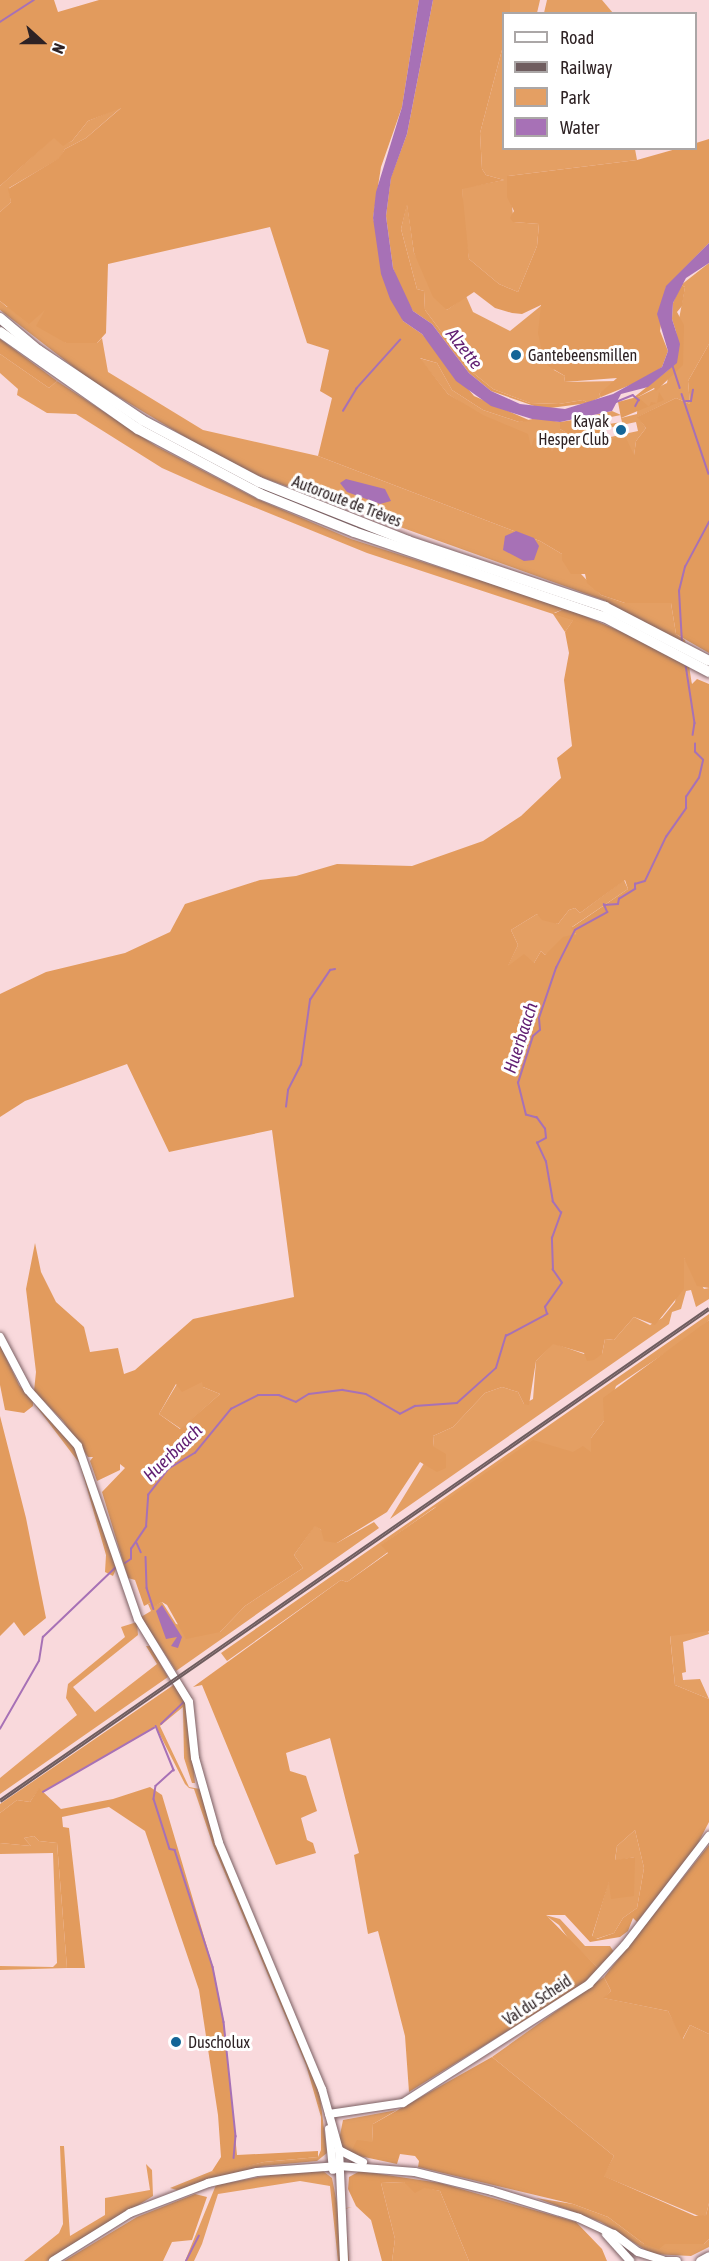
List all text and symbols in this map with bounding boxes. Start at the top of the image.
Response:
north arrow [12,12,72,72]
legend [502,12,697,150]
text: Road [560,27,594,48]
text: N [49,41,69,56]
text: Railway [560,57,612,78]
text: Park [560,87,590,108]
text: Water [560,117,599,138]
water label: Alzette [441,324,487,374]
place label: Gantebeensmillen [528,345,637,365]
marker: Gantebeensmillen [509,348,523,362]
place label: Kayak Hesper Club [538,411,609,449]
marker: Kayak Hesper Club [614,423,628,437]
street label: Autoroute de Trèves [290,471,404,531]
water label: Huerbaach [499,1000,543,1076]
water label: Huerbaach [139,1420,207,1486]
street label: Val du Scheid [499,1971,575,2029]
place label: Duscholux [188,2032,250,2052]
marker: Duscholux [169,2035,183,2049]

